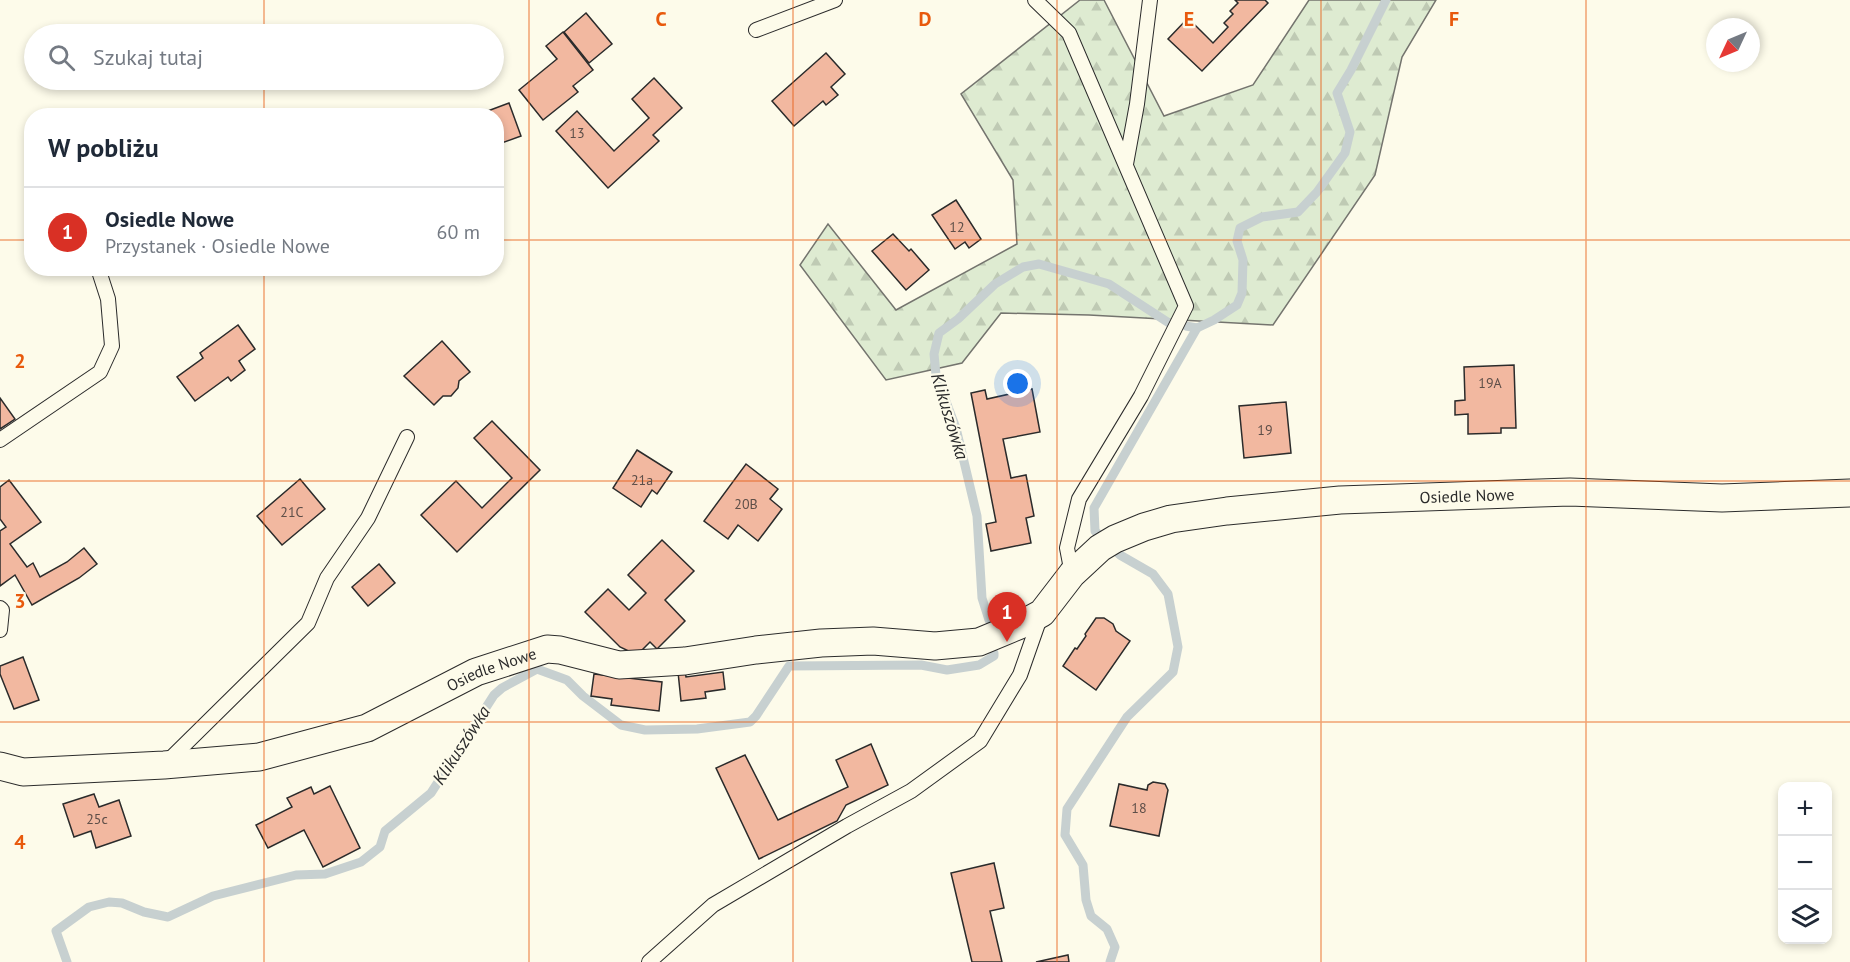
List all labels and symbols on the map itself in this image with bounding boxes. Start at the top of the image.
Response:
text: C [655,6,667,32]
text: D [919,6,932,32]
text: E [1184,6,1194,32]
text: F [1449,6,1459,32]
north arrow [1706,18,1760,72]
house number: 13 [569,124,585,142]
house number: 12 [949,218,965,236]
text: 2 [14,348,26,374]
your location [1003,369,1032,398]
water label: Klikuszówka [926,370,974,462]
house number: 19A [1478,374,1503,392]
house number: 19 [1257,421,1273,439]
house number: 21a [631,471,653,489]
street label: Osiedle Nowe [1419,484,1515,507]
house number: 20B [734,495,758,513]
house number: 21C [280,503,304,521]
text: 3 [14,588,26,614]
pin: 1 [988,592,1026,642]
street label: Osiedle Nowe [443,643,539,696]
water label: Klikuszówka [427,701,495,789]
house number: 18 [1131,799,1147,817]
house number: 25c [86,810,108,828]
text: 4 [14,829,26,855]

